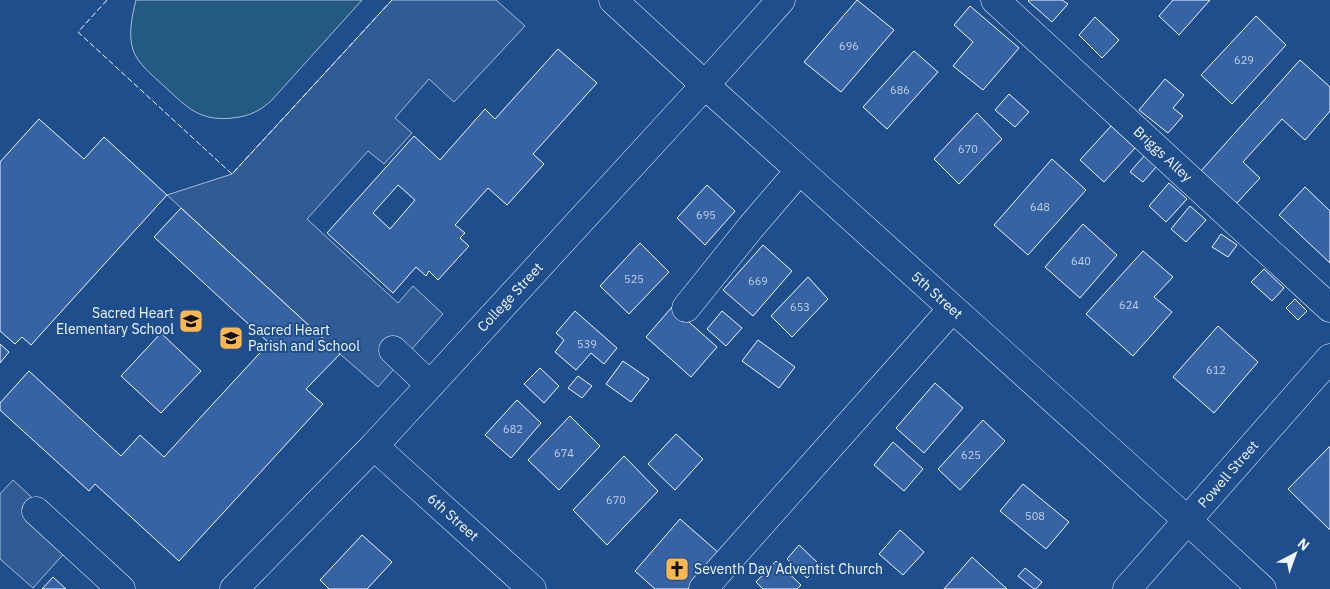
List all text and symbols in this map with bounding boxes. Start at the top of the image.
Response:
house number: 696 [839,39,859,53]
house number: 629 [1234,53,1254,67]
house number: 686 [890,83,910,97]
street label: Briggs Alley [1130,122,1196,186]
house number: 670 [958,142,978,156]
house number: 648 [1030,200,1050,214]
house number: 695 [696,208,716,222]
house number: 640 [1071,254,1091,268]
street label: College Street [473,258,547,335]
street label: 5th Street [908,267,966,323]
house number: 525 [624,272,644,286]
house number: 669 [748,274,768,288]
house number: 624 [1119,298,1139,312]
house number: 653 [790,300,810,314]
place label: Sacred Heart Elementary School [56,304,174,338]
school or university icon: Sacred Heart Elementary School [178,308,204,334]
place label: Sacred Heart Parish and School [248,321,360,355]
school or university icon: Sacred Heart Parish and School [218,325,244,351]
house number: 539 [577,337,597,351]
house number: 612 [1206,363,1226,377]
house number: 682 [503,422,523,436]
street label: Powell Street [1194,436,1262,511]
house number: 674 [554,446,574,460]
house number: 625 [961,448,981,462]
street label: 6th Street [424,489,482,545]
house number: 670 [606,493,626,507]
house number: 508 [1025,509,1045,523]
north arrow [1270,529,1320,579]
text: N [1294,534,1313,554]
church icon: Seventh Day Adventist Church [664,556,690,582]
place label: Seventh Day Adventist Church [694,560,883,578]

